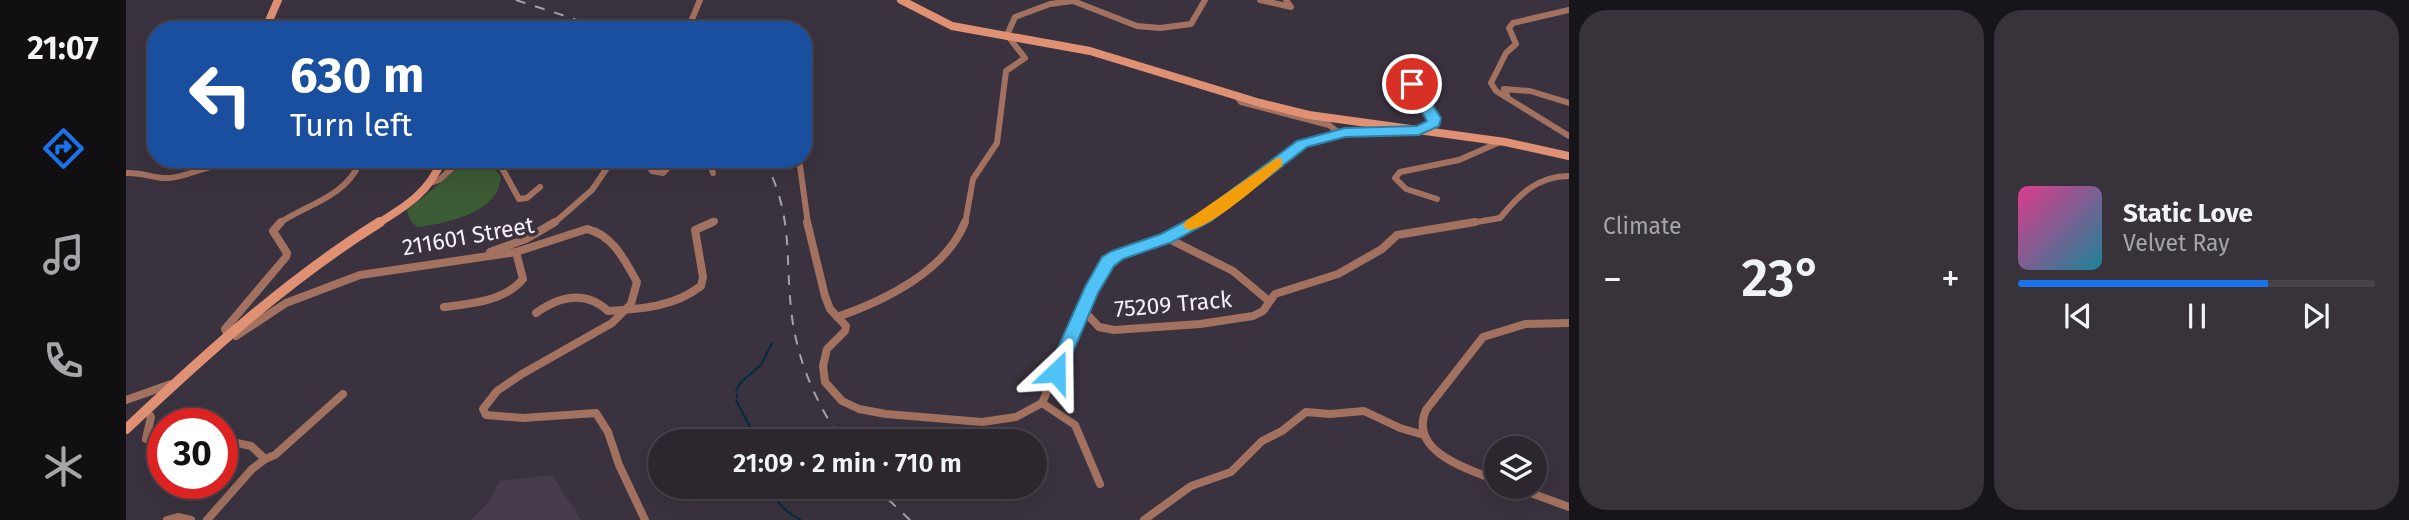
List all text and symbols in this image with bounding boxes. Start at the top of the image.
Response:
text: 21:07 [27,29,99,67]
text: 630 m [290,46,424,105]
icon: left [175,49,266,140]
pin [1382,54,1442,114]
icon: arrive [1393,65,1431,103]
text: Turn left [290,106,412,144]
icon: directions [39,124,88,173]
text: Static Love [2123,198,2253,229]
street label: 211601 Street [400,211,537,261]
text: Climate [1603,212,1682,240]
text: Velvet Ray [2123,229,2230,257]
icon: music [39,230,88,279]
text: 23° [1741,247,1822,310]
text: − [1603,256,1622,302]
text: + [1941,256,1960,302]
street label: 75209 Track [1113,285,1233,323]
icon: previous [2059,297,2097,335]
icon: pause [2178,297,2216,335]
icon: next [2297,297,2335,335]
position arrow [1019,335,1093,409]
icon: phone [39,336,88,385]
speed limit sign: 30 [147,408,238,499]
map controls [1484,436,1547,499]
button: layers [1484,436,1547,499]
icon: climate [39,442,88,491]
text: 21:09 · 2 min · 710 m [733,448,962,479]

